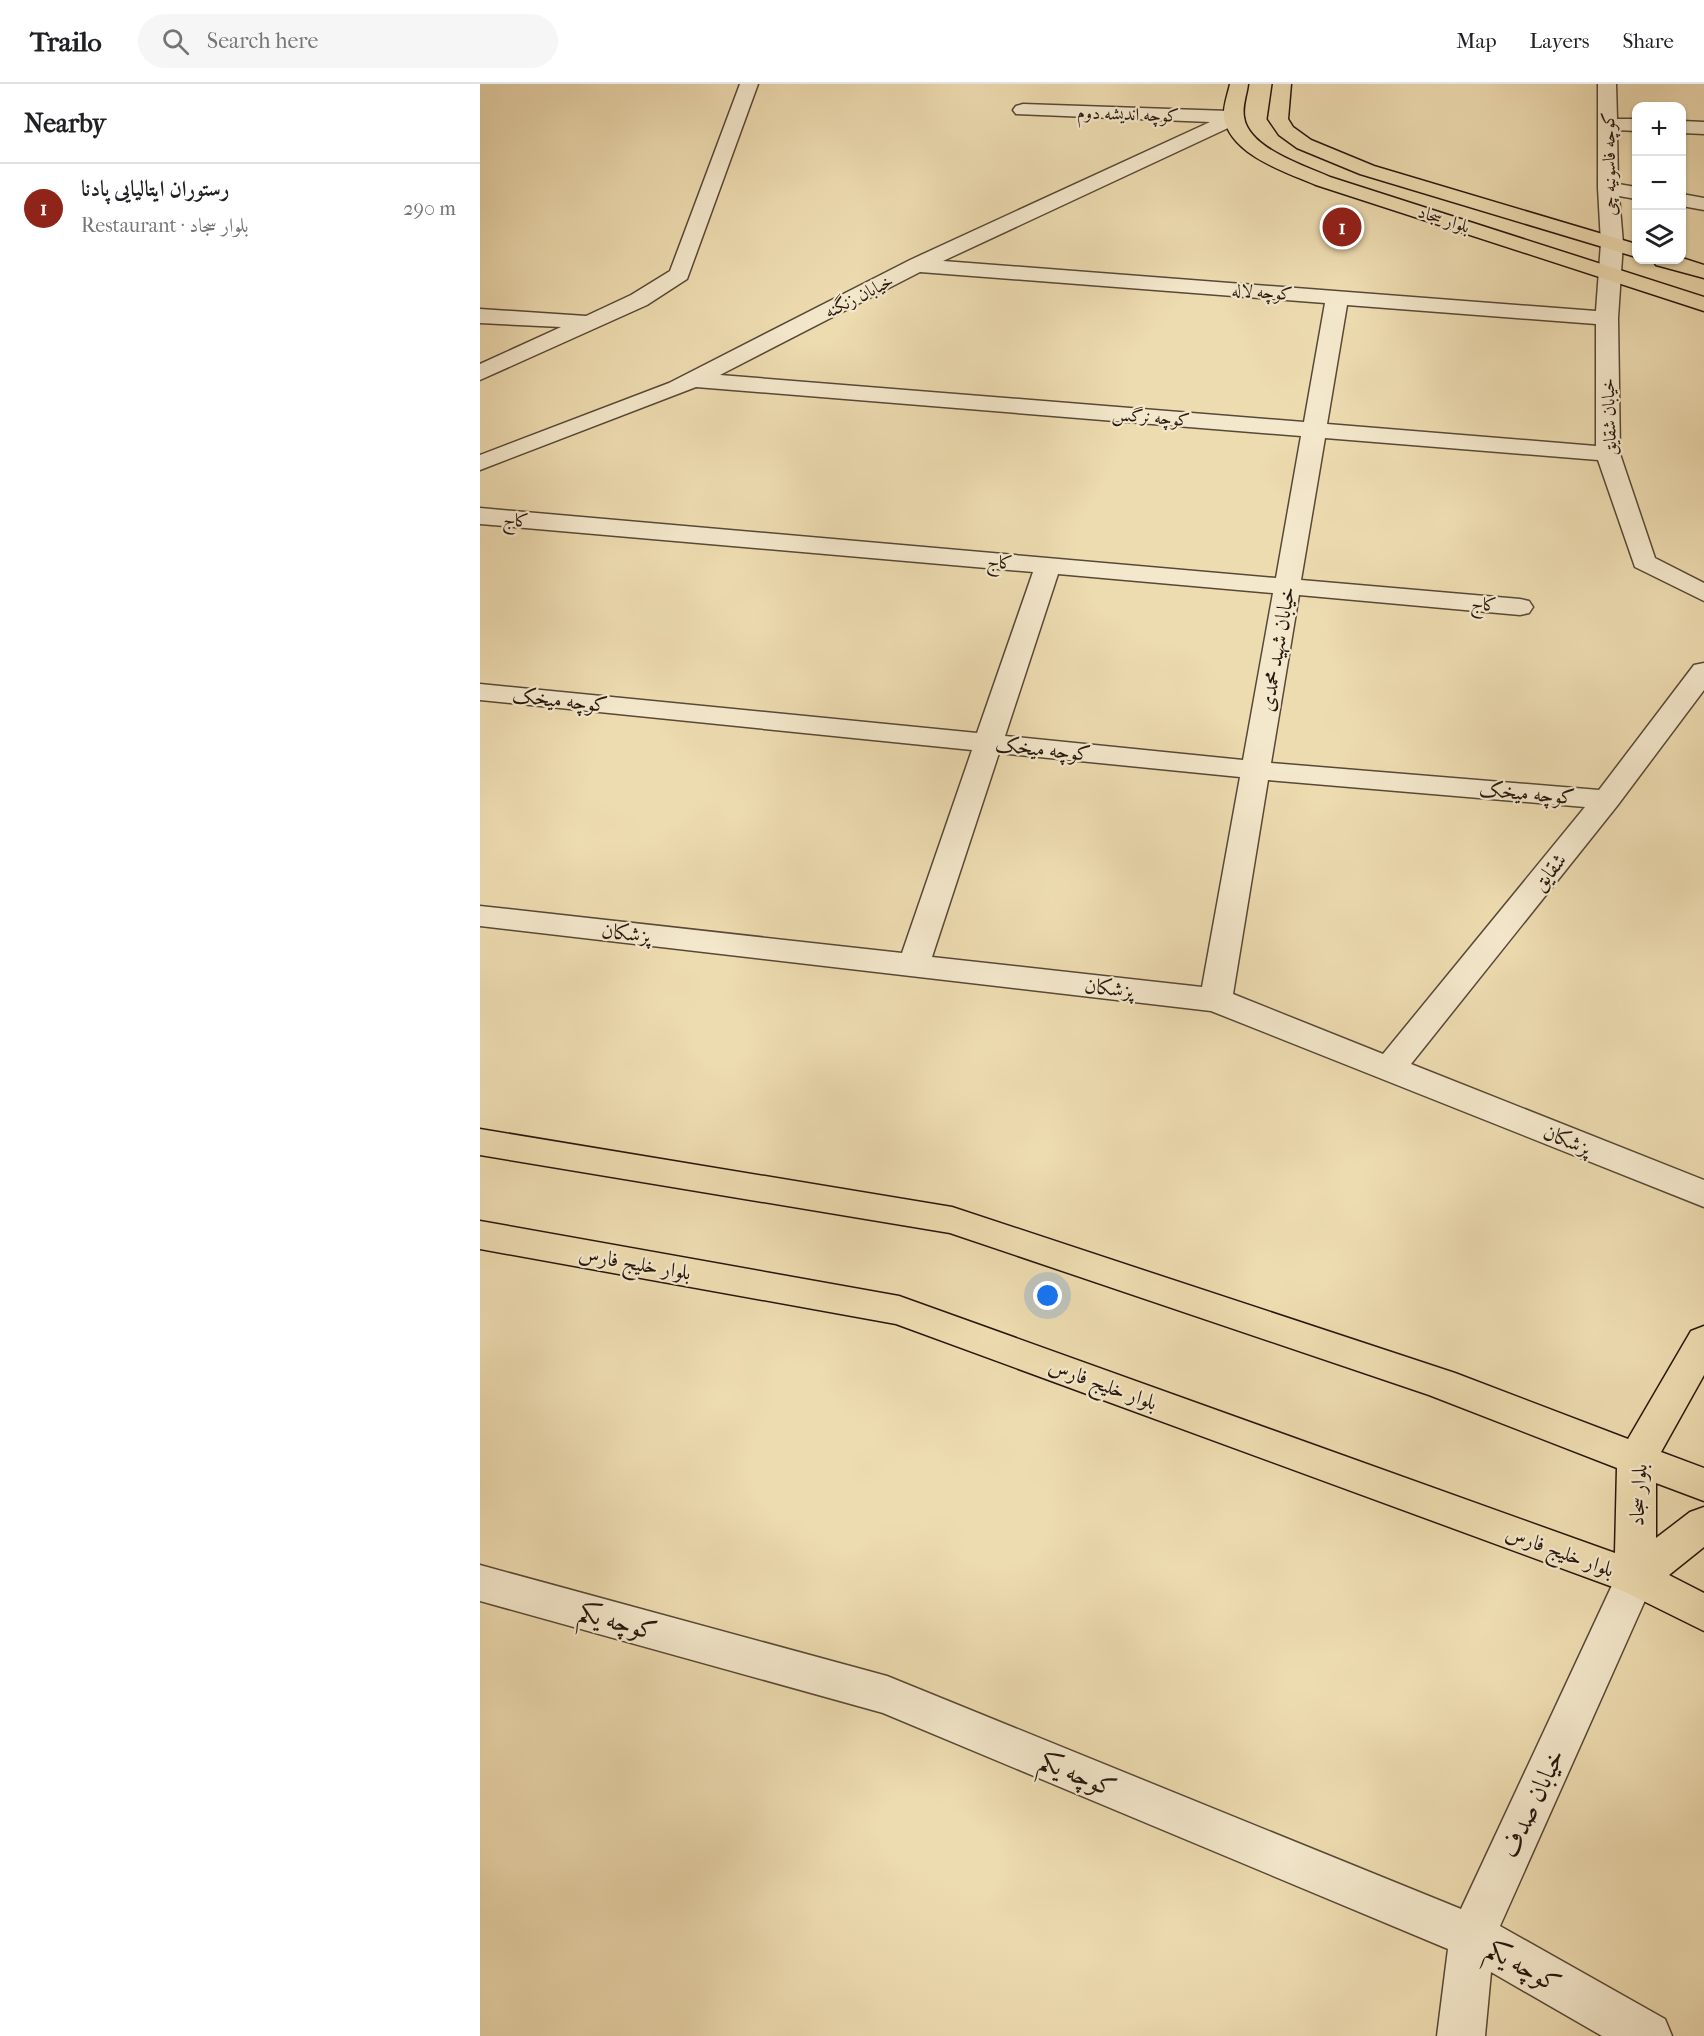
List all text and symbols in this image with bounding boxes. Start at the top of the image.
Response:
search box [138,14,558,68]
text: Trailo [30,25,102,58]
icon: search [159,25,192,58]
text: Search here [207,28,318,54]
text: Map [1456,29,1497,53]
text: Layers [1530,29,1589,53]
text: Share [1622,29,1674,53]
street label: کوچه اندیشه دوم [1076,102,1179,132]
map controls [1632,102,1686,264]
button: + [1632,102,1686,156]
text: Nearby [24,108,106,139]
street label: کوچه فاسونیه چی [1598,112,1623,216]
button: − [1632,156,1686,210]
text: رستوران ایتالیایی پادنا [81,176,230,202]
text: 1 [40,197,47,220]
text: 290 m [403,197,456,220]
street label: بلوار سجاد [1415,201,1473,238]
pin: 1 [1322,204,1362,250]
button: layers [1632,210,1686,264]
text: Restaurant · بلوار سجاد [81,214,249,237]
street label: خیابان زنگنه [820,268,897,323]
street label: کوچه لاله [1231,280,1293,307]
street label: خیابان شقایق [1598,378,1621,456]
street label: کوچه نرگس [1111,404,1191,433]
street label: کاج [502,509,530,537]
street label: کاج [986,551,1014,579]
street label: خیابان شهید محمدی [1254,585,1302,714]
street label: کاج [1470,593,1498,621]
street label: کوچه میخک [511,683,609,719]
street label: کوچه میخک [994,732,1092,768]
street label: کوچه میخک [1478,777,1576,811]
street label: شقایق [1527,848,1572,896]
street label: پزشکان [600,918,654,949]
street label: پزشکان [1083,973,1137,1004]
street label: پزشکان [1539,1120,1596,1162]
street label: بلوار خلیج فارس [576,1241,693,1292]
your location [1033,1281,1062,1310]
street label: بلوار خلیج فارس [1043,1353,1160,1421]
street label: بلوار سجاد [1624,1463,1653,1527]
street label: بلوار خلیج فارس [1500,1520,1617,1588]
street label: کوچه یکم [573,1596,661,1656]
street label: خیابان صدف [1494,1744,1571,1863]
street label: کوچه یکم [1031,1745,1121,1812]
street label: کوچه یکم [1477,1933,1566,2007]

